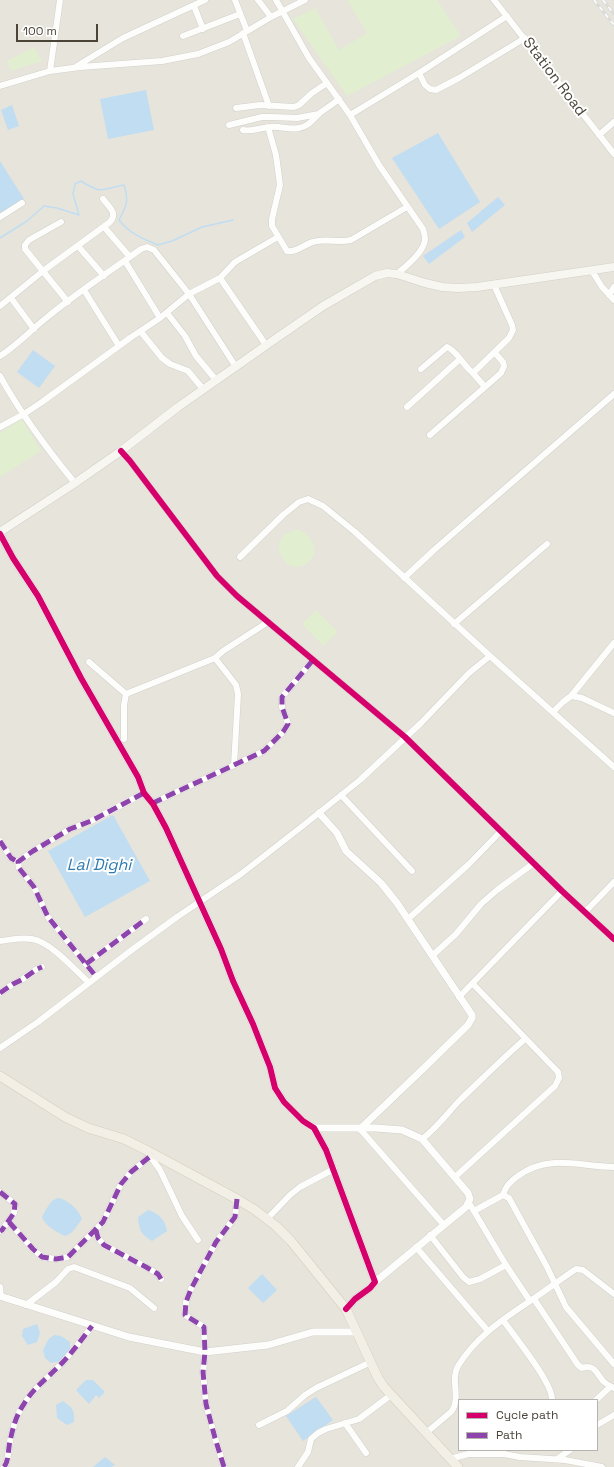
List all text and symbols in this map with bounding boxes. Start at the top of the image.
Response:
scale bar [18,16,100,42]
text: 100 m [23,23,57,39]
street label: Station Road [519,34,589,120]
water label: Lal Dighi [67,856,131,876]
legend [458,1399,598,1451]
text: Cycle path [496,1407,558,1423]
text: Path [496,1427,522,1443]

